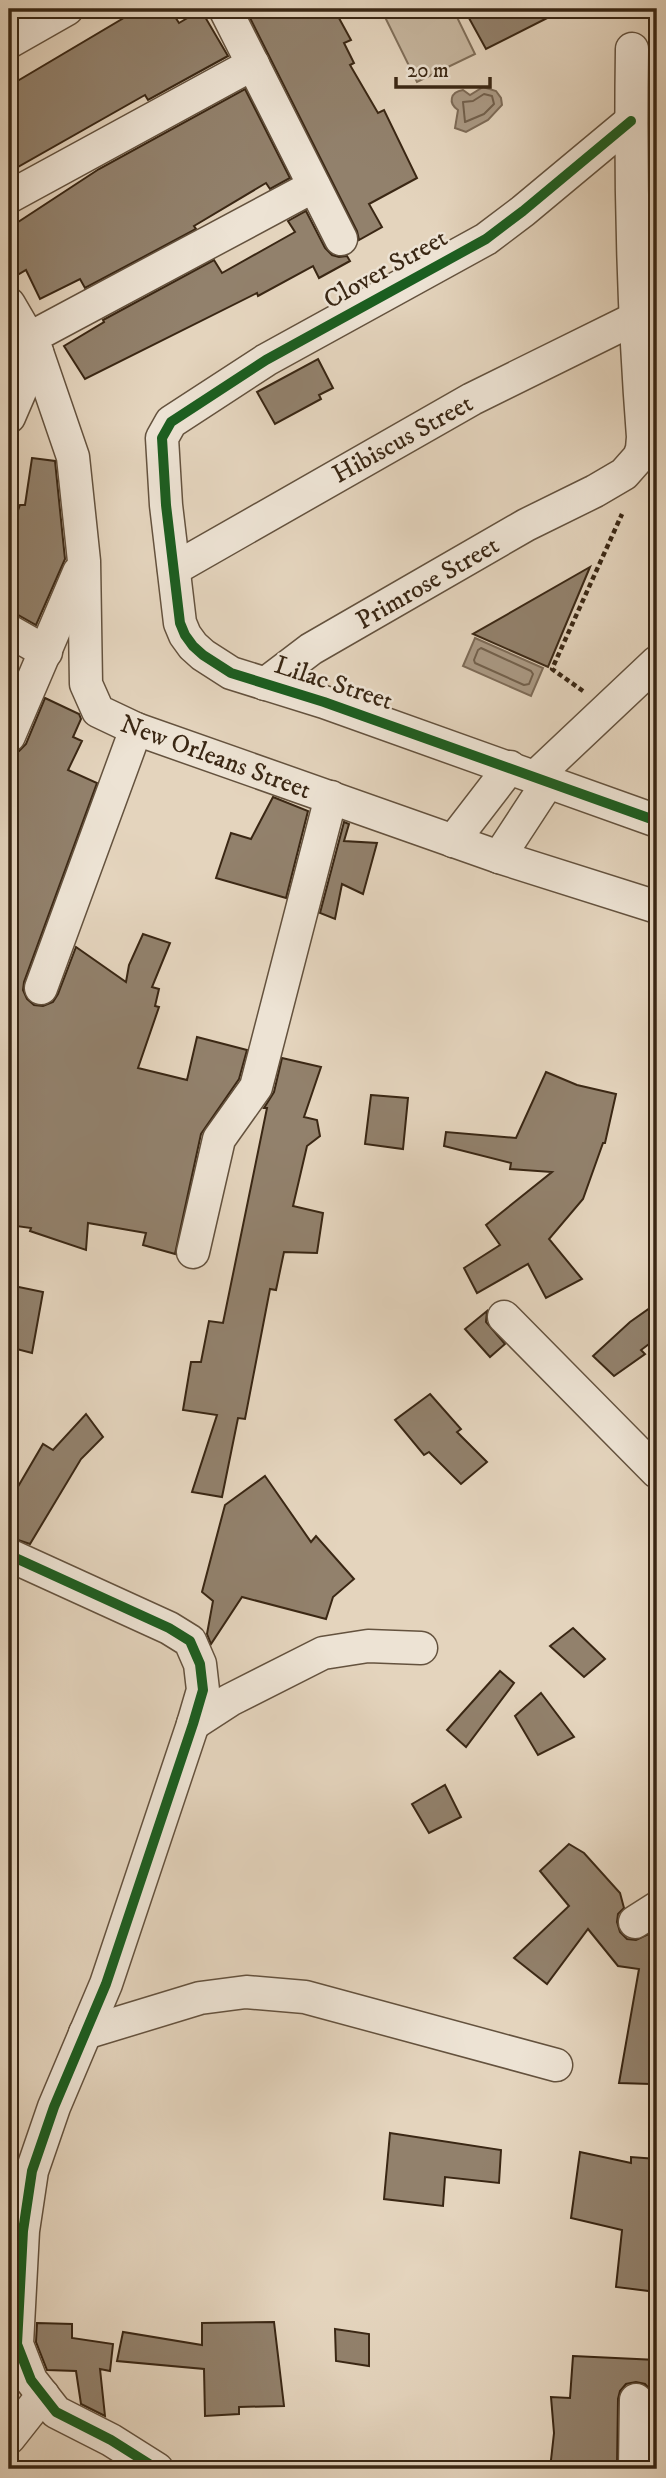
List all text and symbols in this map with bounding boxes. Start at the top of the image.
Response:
scale bar [396,46,491,90]
text: 20 m [407,58,449,84]
street label: Clover Street [318,222,453,317]
street label: Hibiscus Street [327,387,479,491]
street label: Primrose Street [350,529,505,638]
street label: Lilac Street [270,649,397,718]
street label: New Orleans Street [116,708,315,807]

